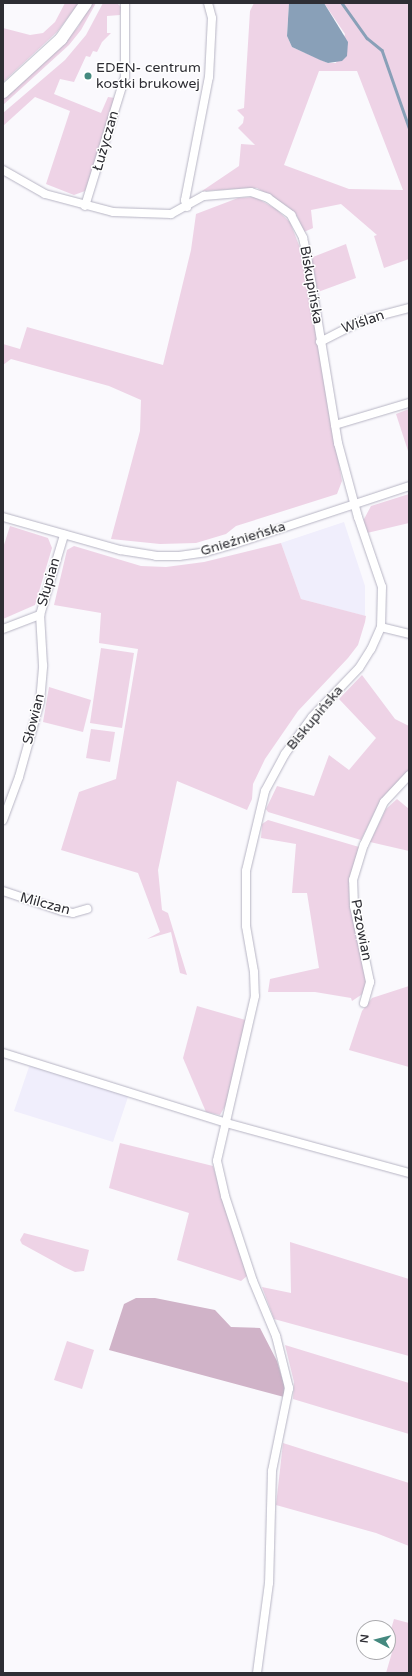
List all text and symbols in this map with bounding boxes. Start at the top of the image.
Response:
place label: EDEN- centrum kostki brukowej [96,60,201,92]
marker: EDEN- centrum kostki brukowej [83,71,93,81]
street label: Łużyczan [89,109,123,173]
street label: Biskupińska [296,245,326,325]
street label: Wiślan [339,307,387,337]
street label: Gnieźnieńska [198,518,288,560]
street label: Słupian [34,556,64,608]
street label: Biskupińska [283,682,347,754]
street label: Słowian [20,692,48,746]
street label: Milczan [18,889,72,919]
street label: Pszowian [347,898,375,962]
north arrow [356,1620,396,1660]
text: N [358,1633,372,1644]

